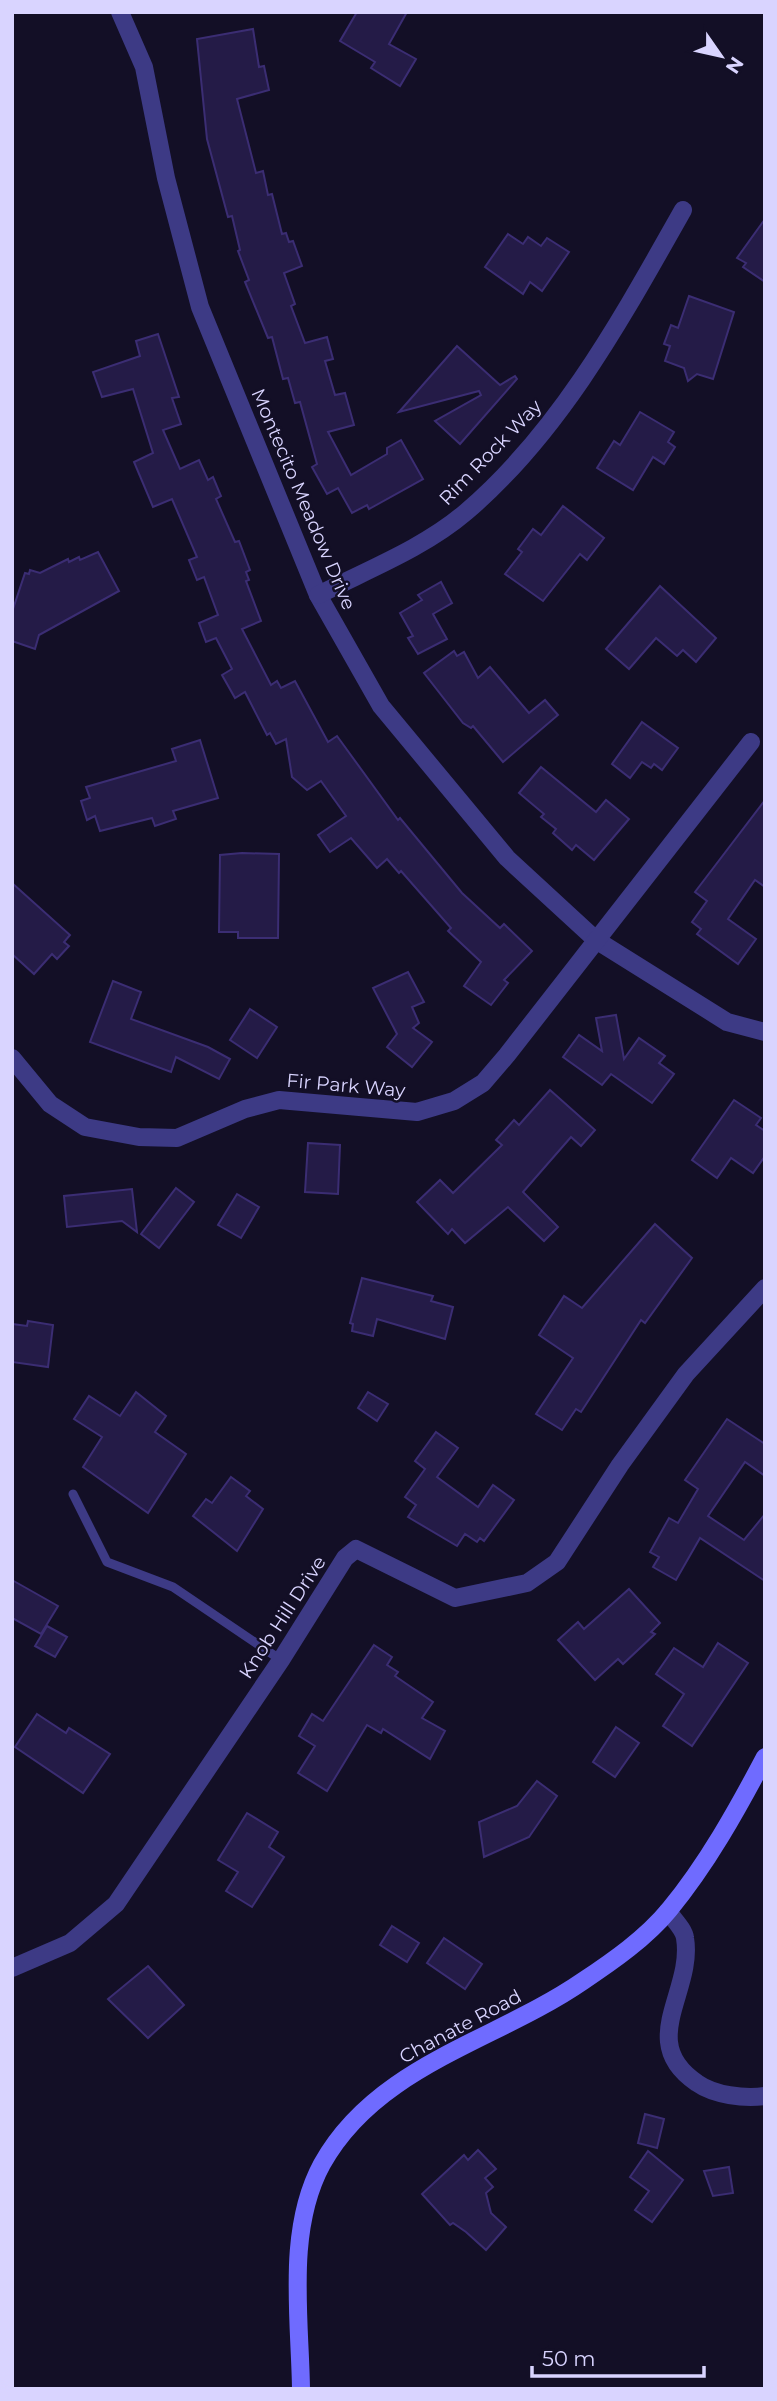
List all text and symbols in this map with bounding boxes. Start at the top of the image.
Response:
north arrow [686,21,756,91]
text: N [721,52,749,78]
street label: Montecito Meadow Drive [246,385,361,613]
street label: Rim Rock Way [434,394,547,510]
street label: Fir Park Way [286,1069,407,1102]
street label: Knob Hill Drive [234,1552,331,1683]
street label: Chanate Road [395,1985,525,2068]
scale bar [532,2334,704,2378]
text: 50 m [542,2346,596,2371]

